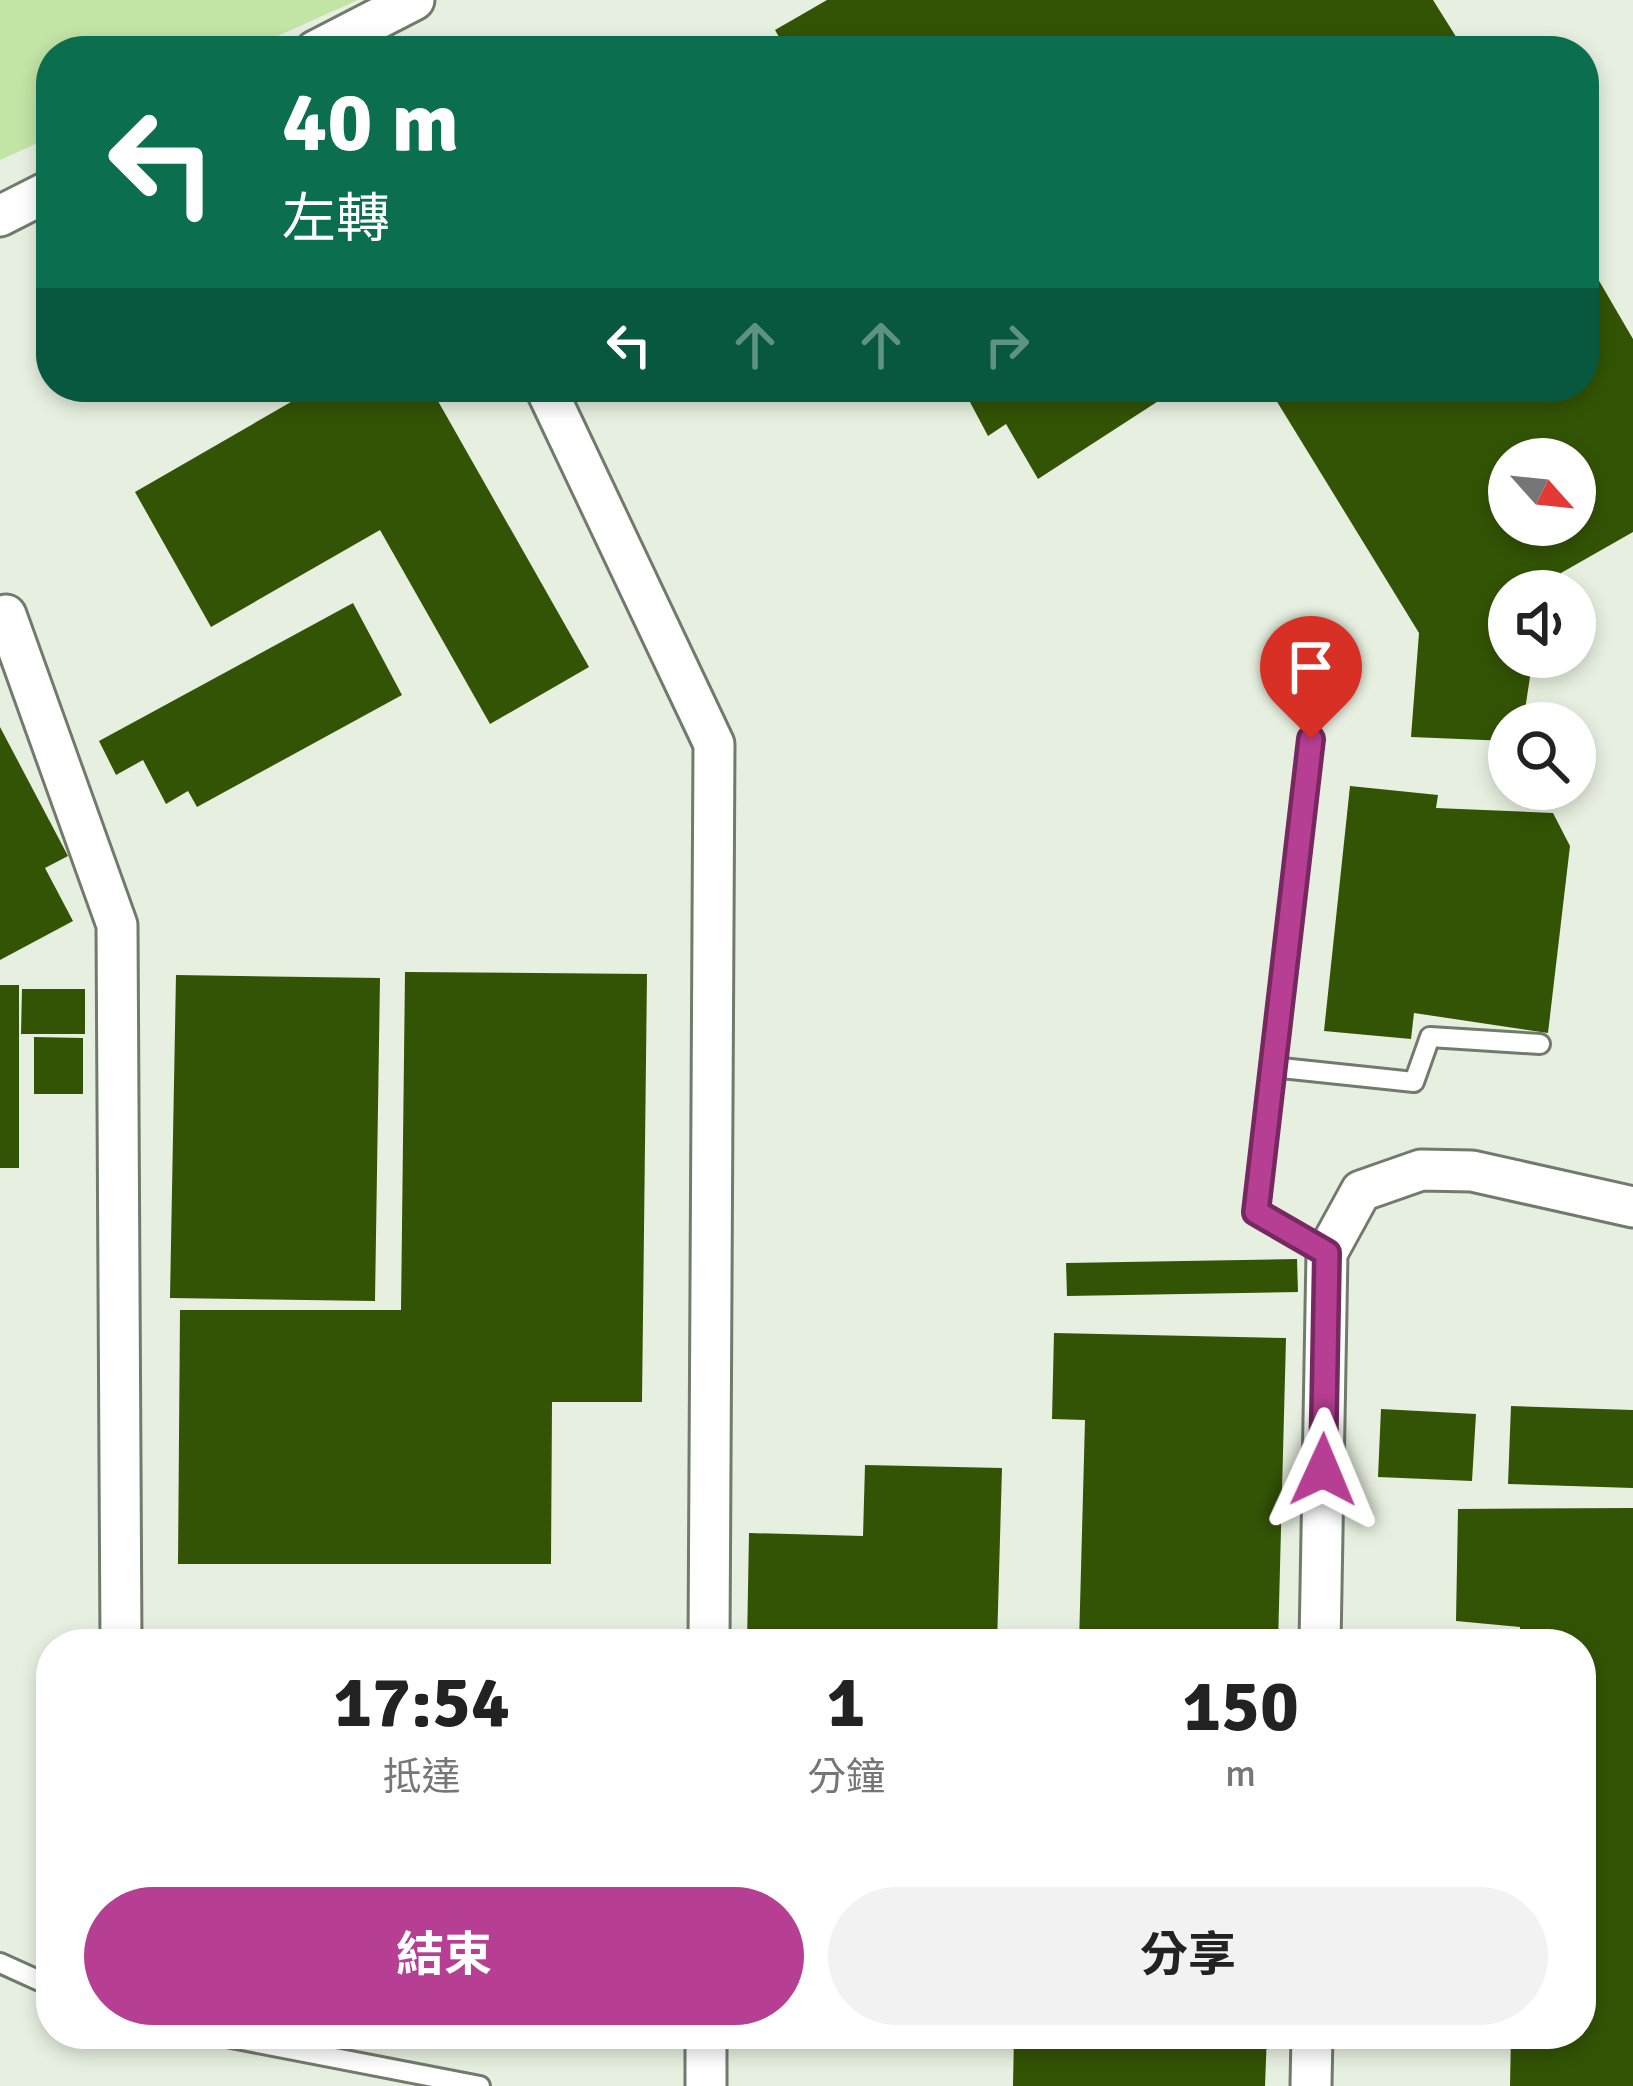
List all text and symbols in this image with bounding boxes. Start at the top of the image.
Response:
text: 40 m [282,71,459,175]
icon: left [84,84,240,240]
text: 左轉 [282,186,390,253]
icon: left [596,312,662,378]
icon: ahead [722,312,788,378]
icon: ahead [848,312,914,378]
icon: right [974,312,1040,378]
north arrow [1488,438,1596,546]
map controls [1488,438,1596,810]
button: sound [1488,570,1596,678]
pin [1260,616,1362,739]
icon: arrive [1278,634,1344,700]
button: search [1488,702,1596,810]
position arrow [1260,1407,1386,1533]
text: 17:54 [333,1658,510,1747]
text: 1 [827,1658,865,1747]
text: 150 [1182,1662,1299,1751]
text: m [1225,1749,1256,1797]
text: 抵達 [383,1753,461,1801]
text: 分鐘 [807,1753,885,1801]
button: 結束 [84,1887,804,2025]
button: 分享 [828,1887,1548,2025]

